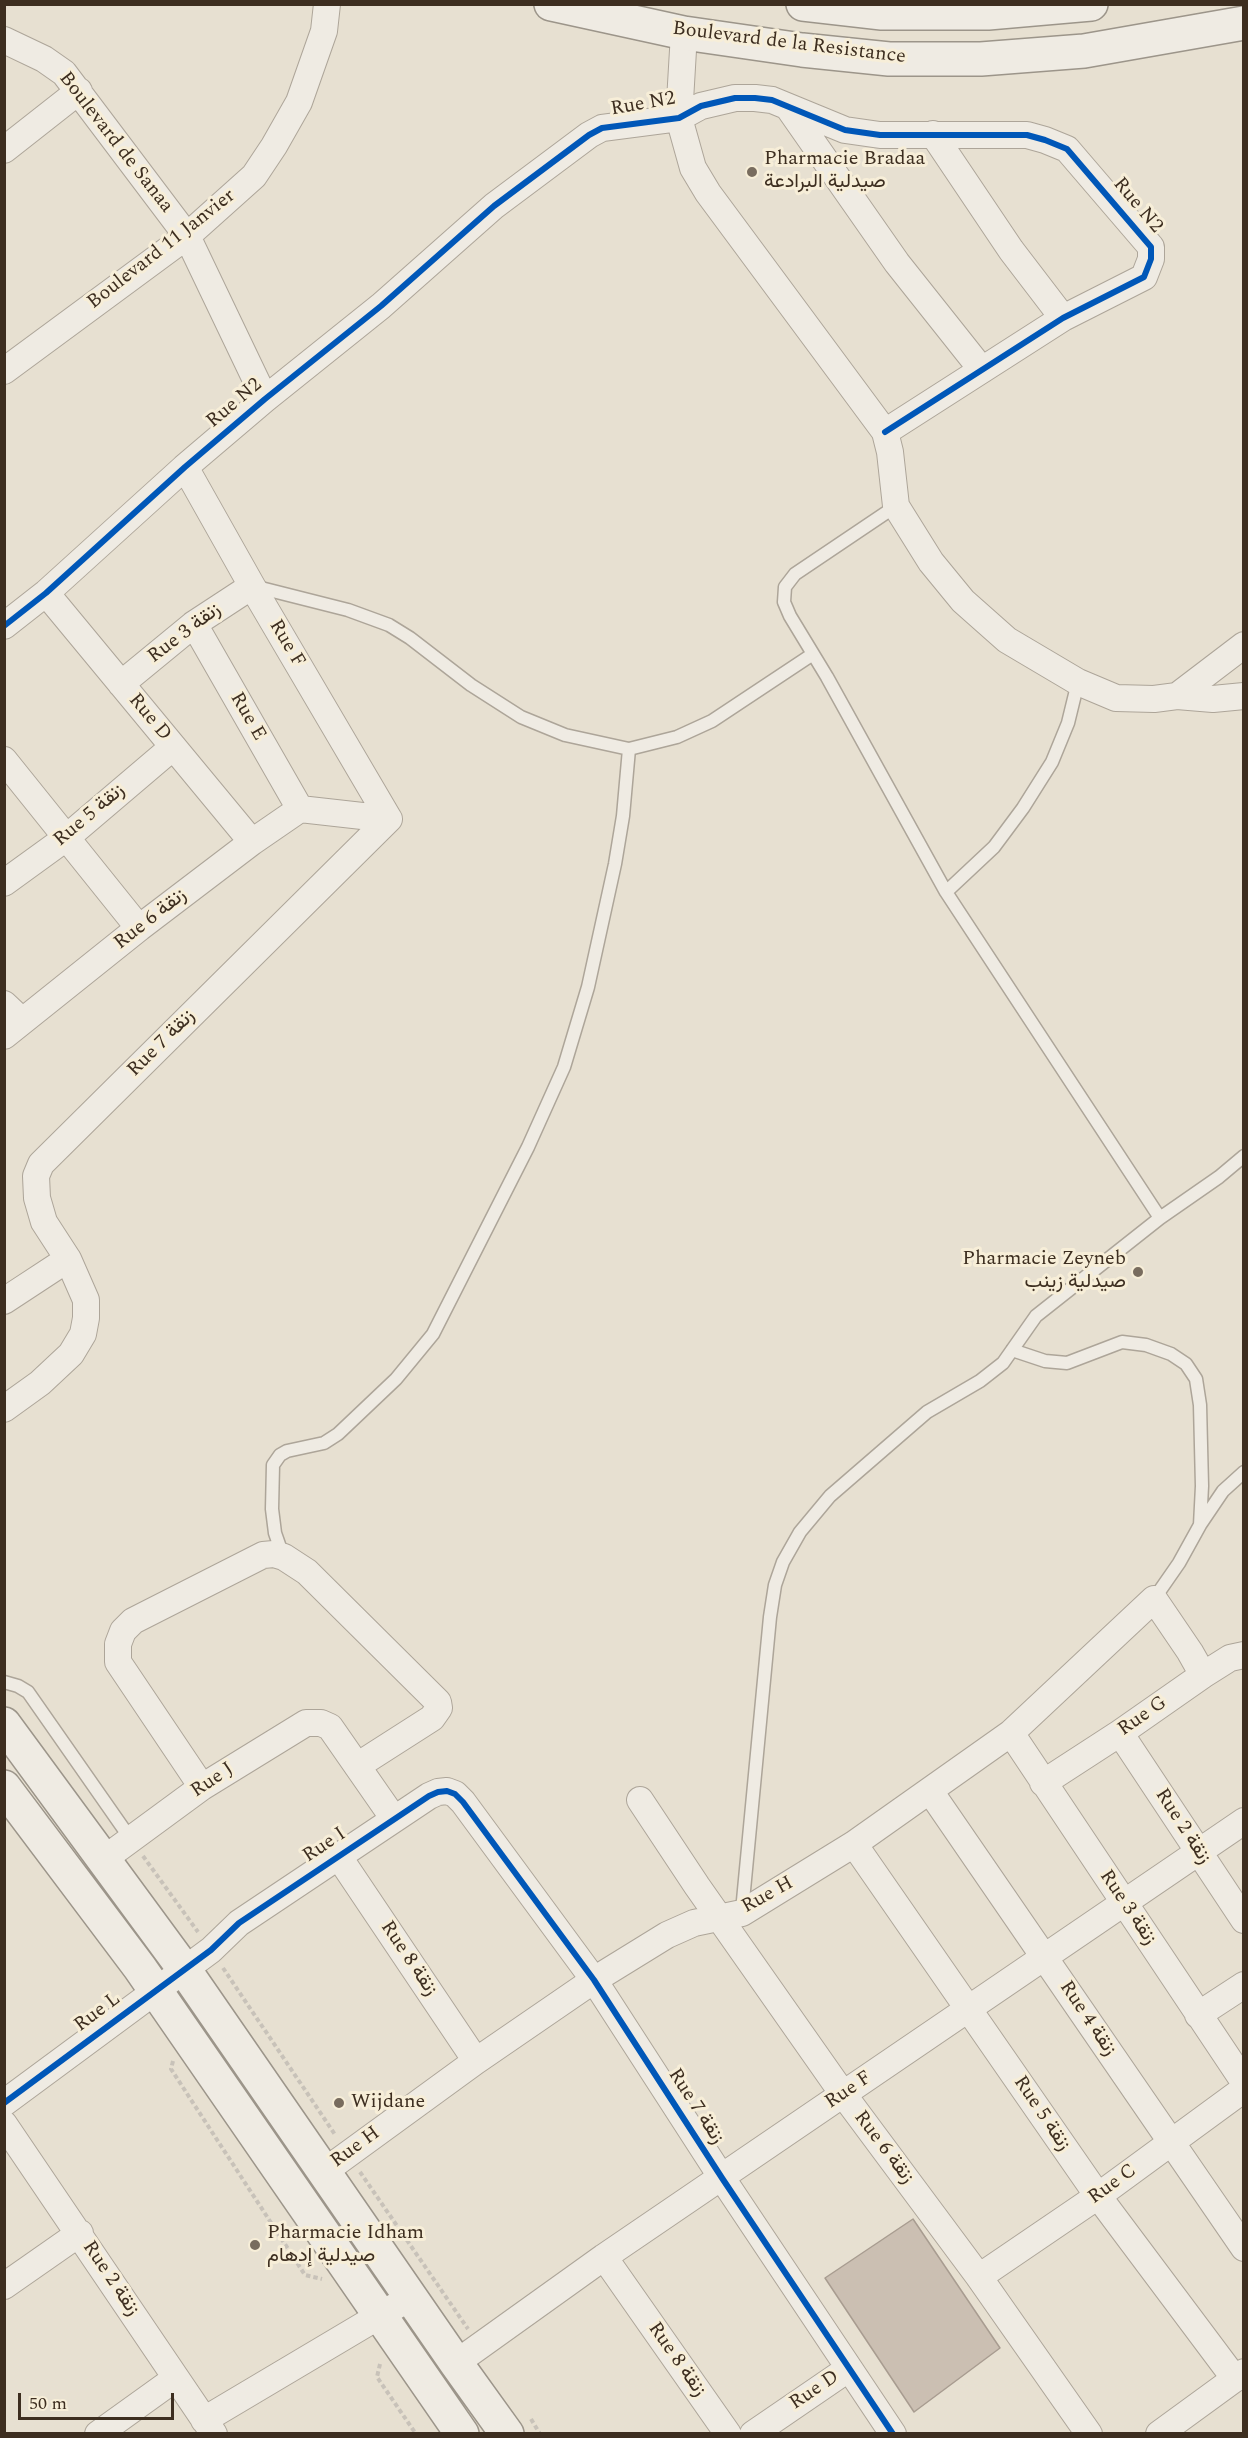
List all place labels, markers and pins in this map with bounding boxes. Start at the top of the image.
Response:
place label: Pharmacie Bradaa صيدلية البرادعة [764,148,925,195]
marker: Pharmacie Bradaa صيدلية البرادعة [745,165,759,179]
place label: Pharmacie Zeyneb صيدلية زينب [962,1248,1126,1295]
marker: Pharmacie Zeyneb صيدلية زينب [1131,1265,1145,1279]
place label: Wijdane [351,2091,425,2115]
marker: Wijdane [332,2096,346,2110]
place label: Pharmacie Idham صيدلية إدهام [267,2222,424,2269]
marker: Pharmacie Idham صيدلية إدهام [248,2238,262,2252]

